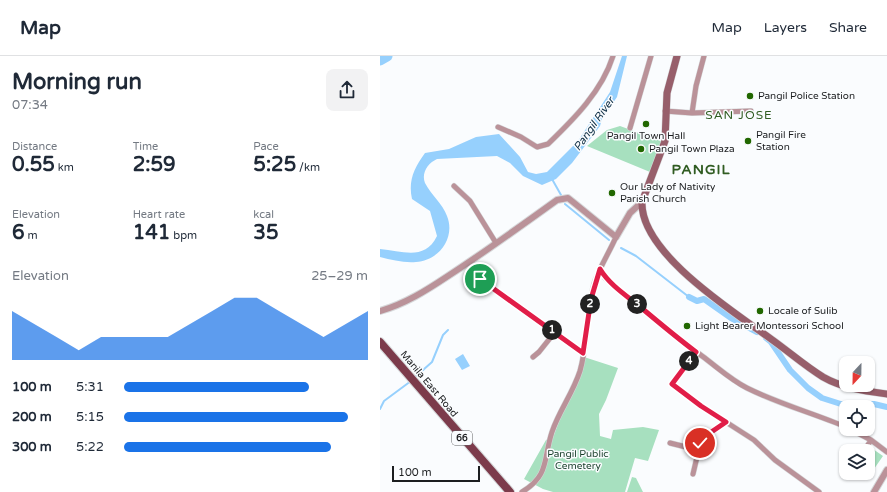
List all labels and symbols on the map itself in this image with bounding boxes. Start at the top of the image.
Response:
place label: Pangil Police Station [758,90,855,102]
marker: Pangil Police Station [745,91,755,101]
water label: Pangil River [571,93,618,153]
district label: SAN JOSE [705,108,773,122]
marker: Pangil Town Hall [641,119,651,129]
place label: Pangil Fire Station [756,129,806,153]
place label: Pangil Town Hall [607,130,685,142]
marker: Pangil Fire Station [743,136,753,146]
place label: Pangil Town Plaza [649,143,735,155]
marker: Pangil Town Plaza [636,144,646,154]
district label: PANGIL [671,161,731,178]
place label: Our Lady of Nativity Parish Church [620,181,716,205]
marker: Our Lady of Nativity Parish Church [607,188,617,198]
pin [463,262,497,296]
pin: 2 [580,294,600,314]
pin: 3 [627,294,647,314]
place label: Locale of Sulib [768,305,837,317]
marker: Locale of Sulib [755,306,765,316]
pin: 1 [542,320,562,340]
place label: Light Bearer Montessori School [695,320,844,332]
marker: Light Bearer Montessori School [682,321,692,331]
street label: Manila East Road [398,348,460,420]
pin: 4 [679,351,699,371]
north arrow [839,356,875,392]
pin [683,426,717,460]
road number: 66 [452,431,472,445]
park label: Pangil Public Cemetery [547,448,609,472]
scale bar [392,464,480,483]

